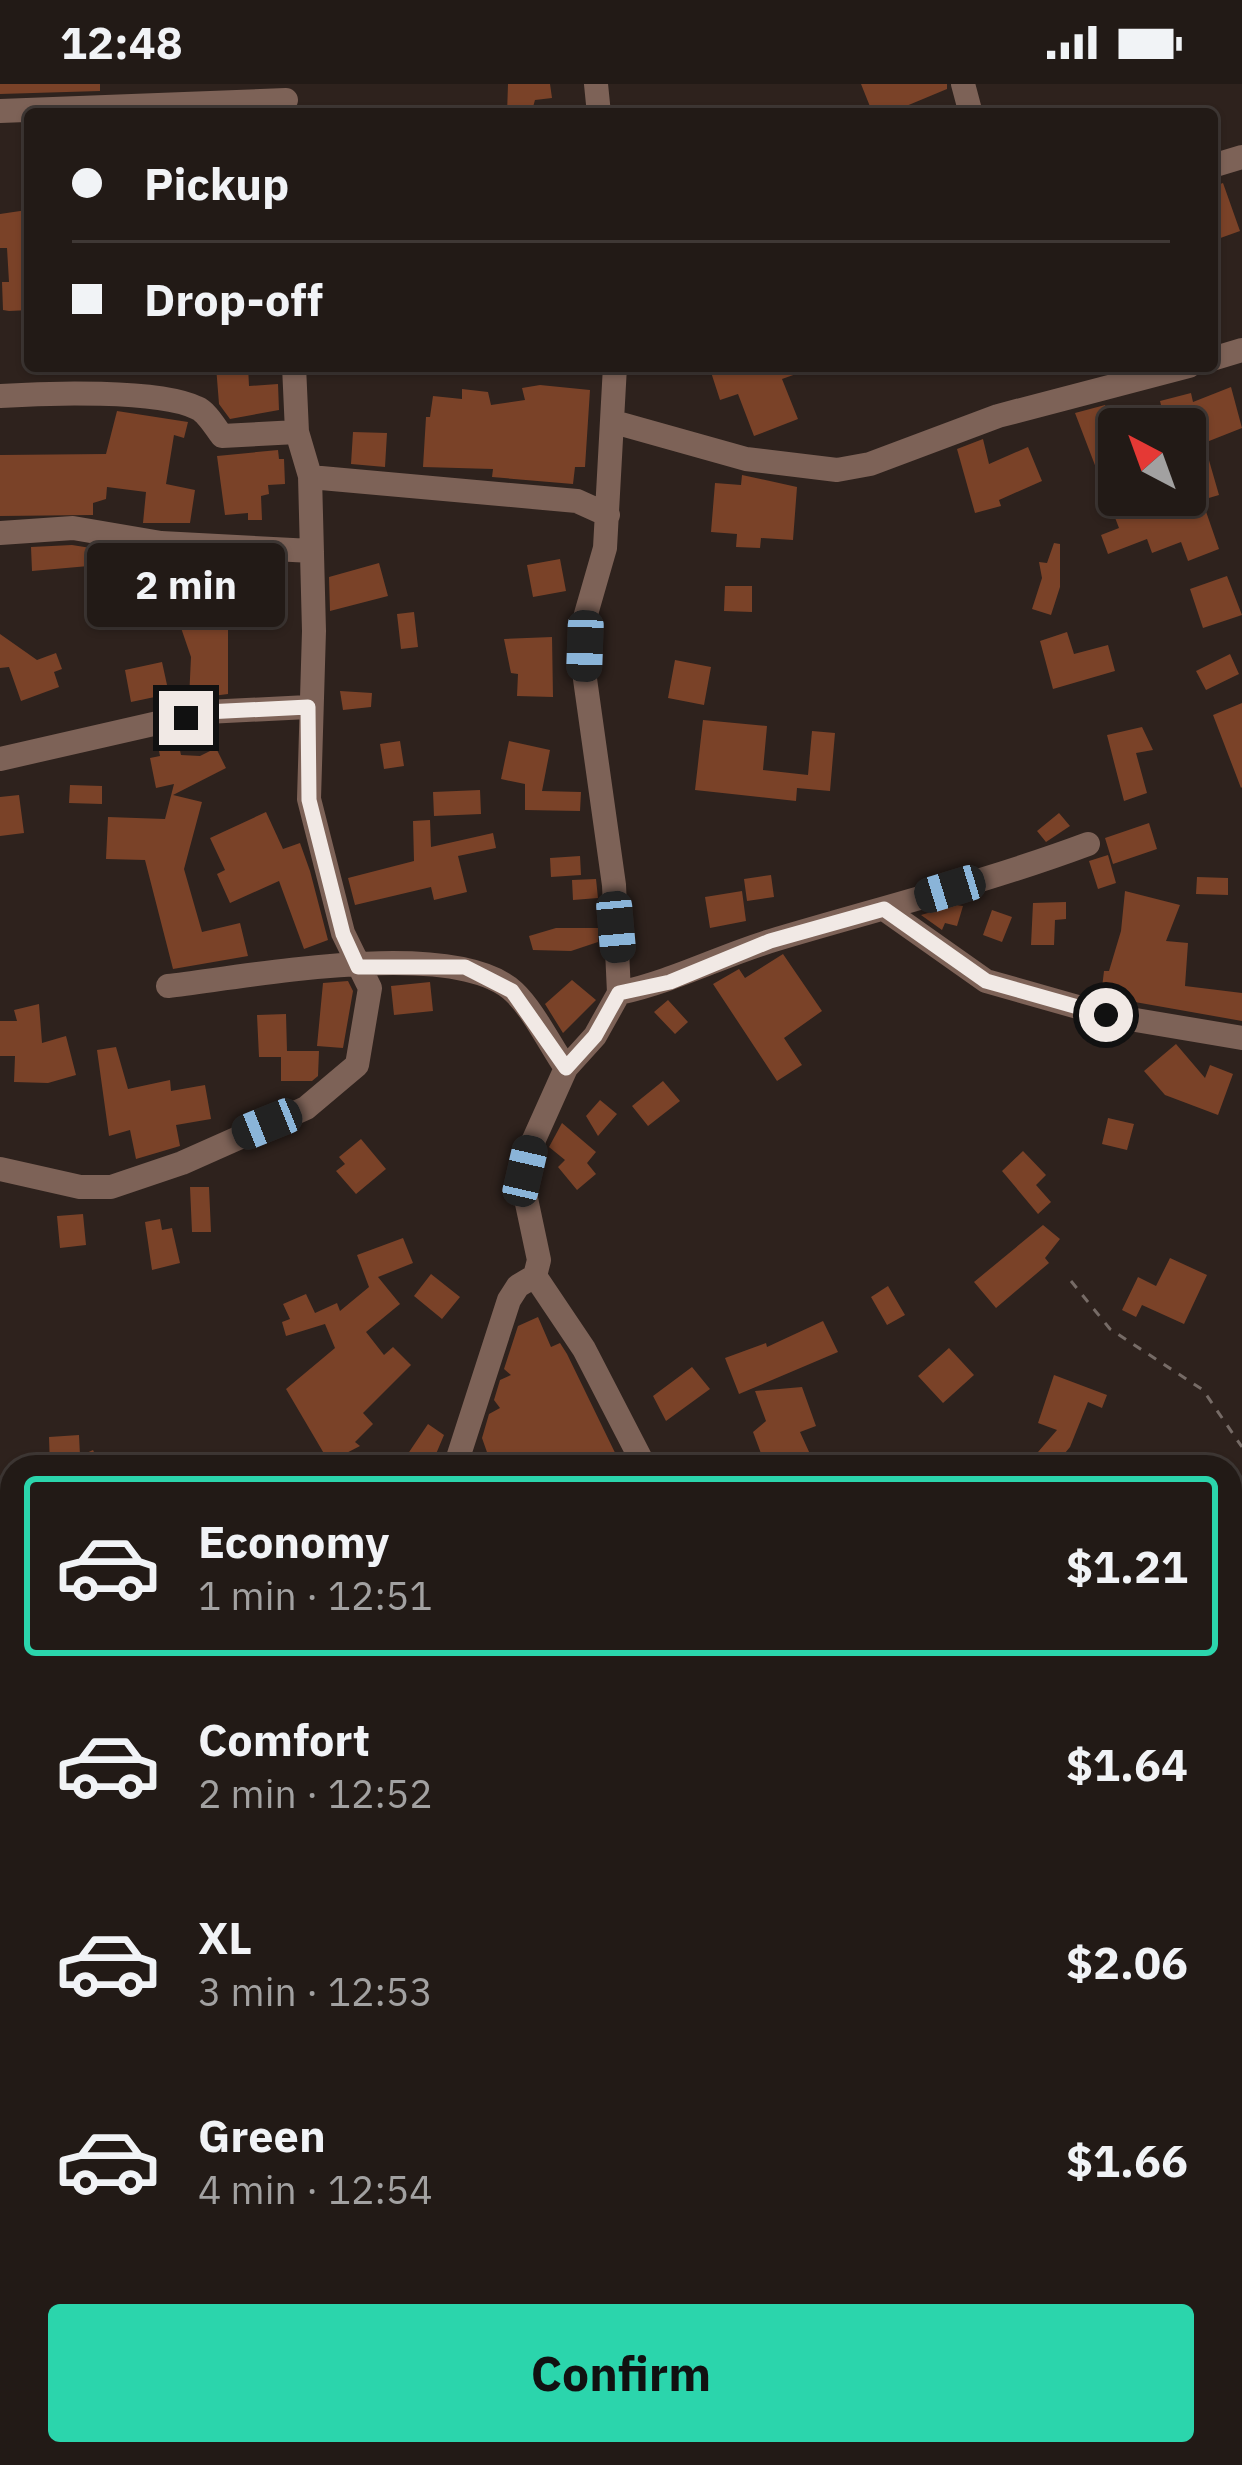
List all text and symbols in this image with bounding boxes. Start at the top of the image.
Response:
text: 12:48 [60,13,183,71]
text: Pickup [144,154,289,212]
text: Drop-off [144,270,323,328]
north arrow [1098,408,1206,516]
map controls [1098,408,1206,516]
callout: 2 min [87,544,285,628]
text: 2 min [135,559,237,610]
car [566,609,604,683]
route end [159,691,213,745]
car [910,861,990,917]
car [595,890,637,964]
route start [1079,988,1133,1042]
car [227,1094,307,1154]
car [499,1132,551,1210]
icon: car [54,1512,162,1620]
text: Economy [198,1512,389,1570]
text: $1.21 [1066,1537,1188,1595]
text: 1 min · 12:51 [198,1570,433,1621]
icon: car [54,1710,162,1818]
text: Comfort [198,1710,370,1768]
text: $1.64 [1066,1735,1188,1793]
text: 2 min · 12:52 [198,1768,433,1819]
icon: car [54,1908,162,2016]
text: XL [198,1908,252,1966]
text: $2.06 [1066,1933,1188,1991]
text: 3 min · 12:53 [198,1966,433,2017]
icon: car [54,2106,162,2214]
text: Green [198,2106,326,2164]
text: $1.66 [1066,2131,1188,2189]
text: 4 min · 12:54 [198,2164,433,2215]
button: Confirm [48,2304,1194,2442]

